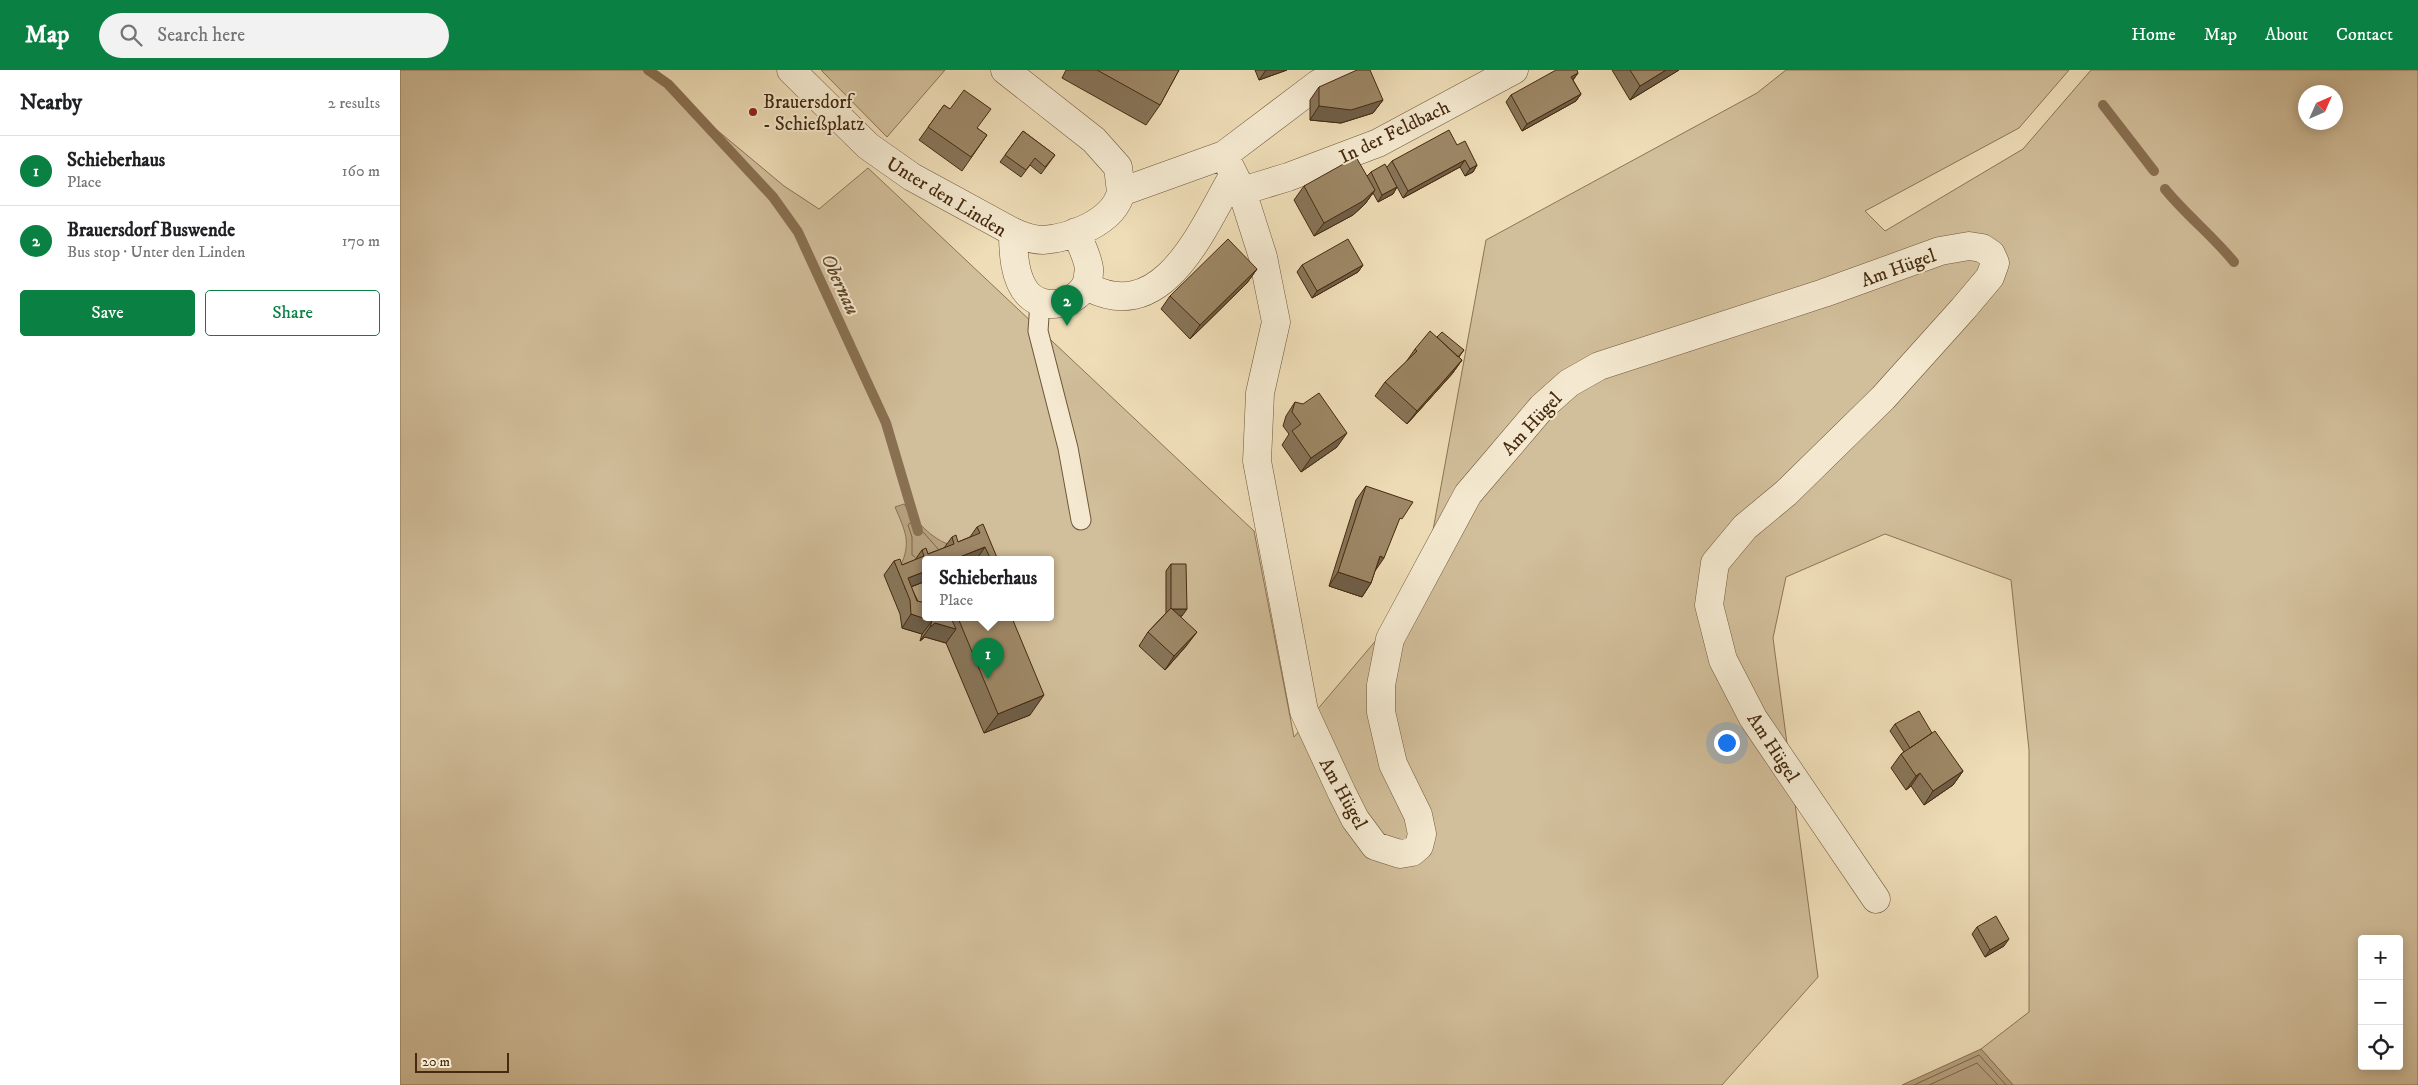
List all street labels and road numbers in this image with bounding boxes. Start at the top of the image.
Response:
street label: In der Feldbach [1336,96,1454,169]
street label: Unter den Linden [882,152,1011,242]
street label: Am Hügel [1858,244,1939,293]
street label: Am Hügel [1497,387,1567,460]
street label: Am Hügel [1742,709,1804,787]
street label: Am Hügel [1314,754,1372,834]

